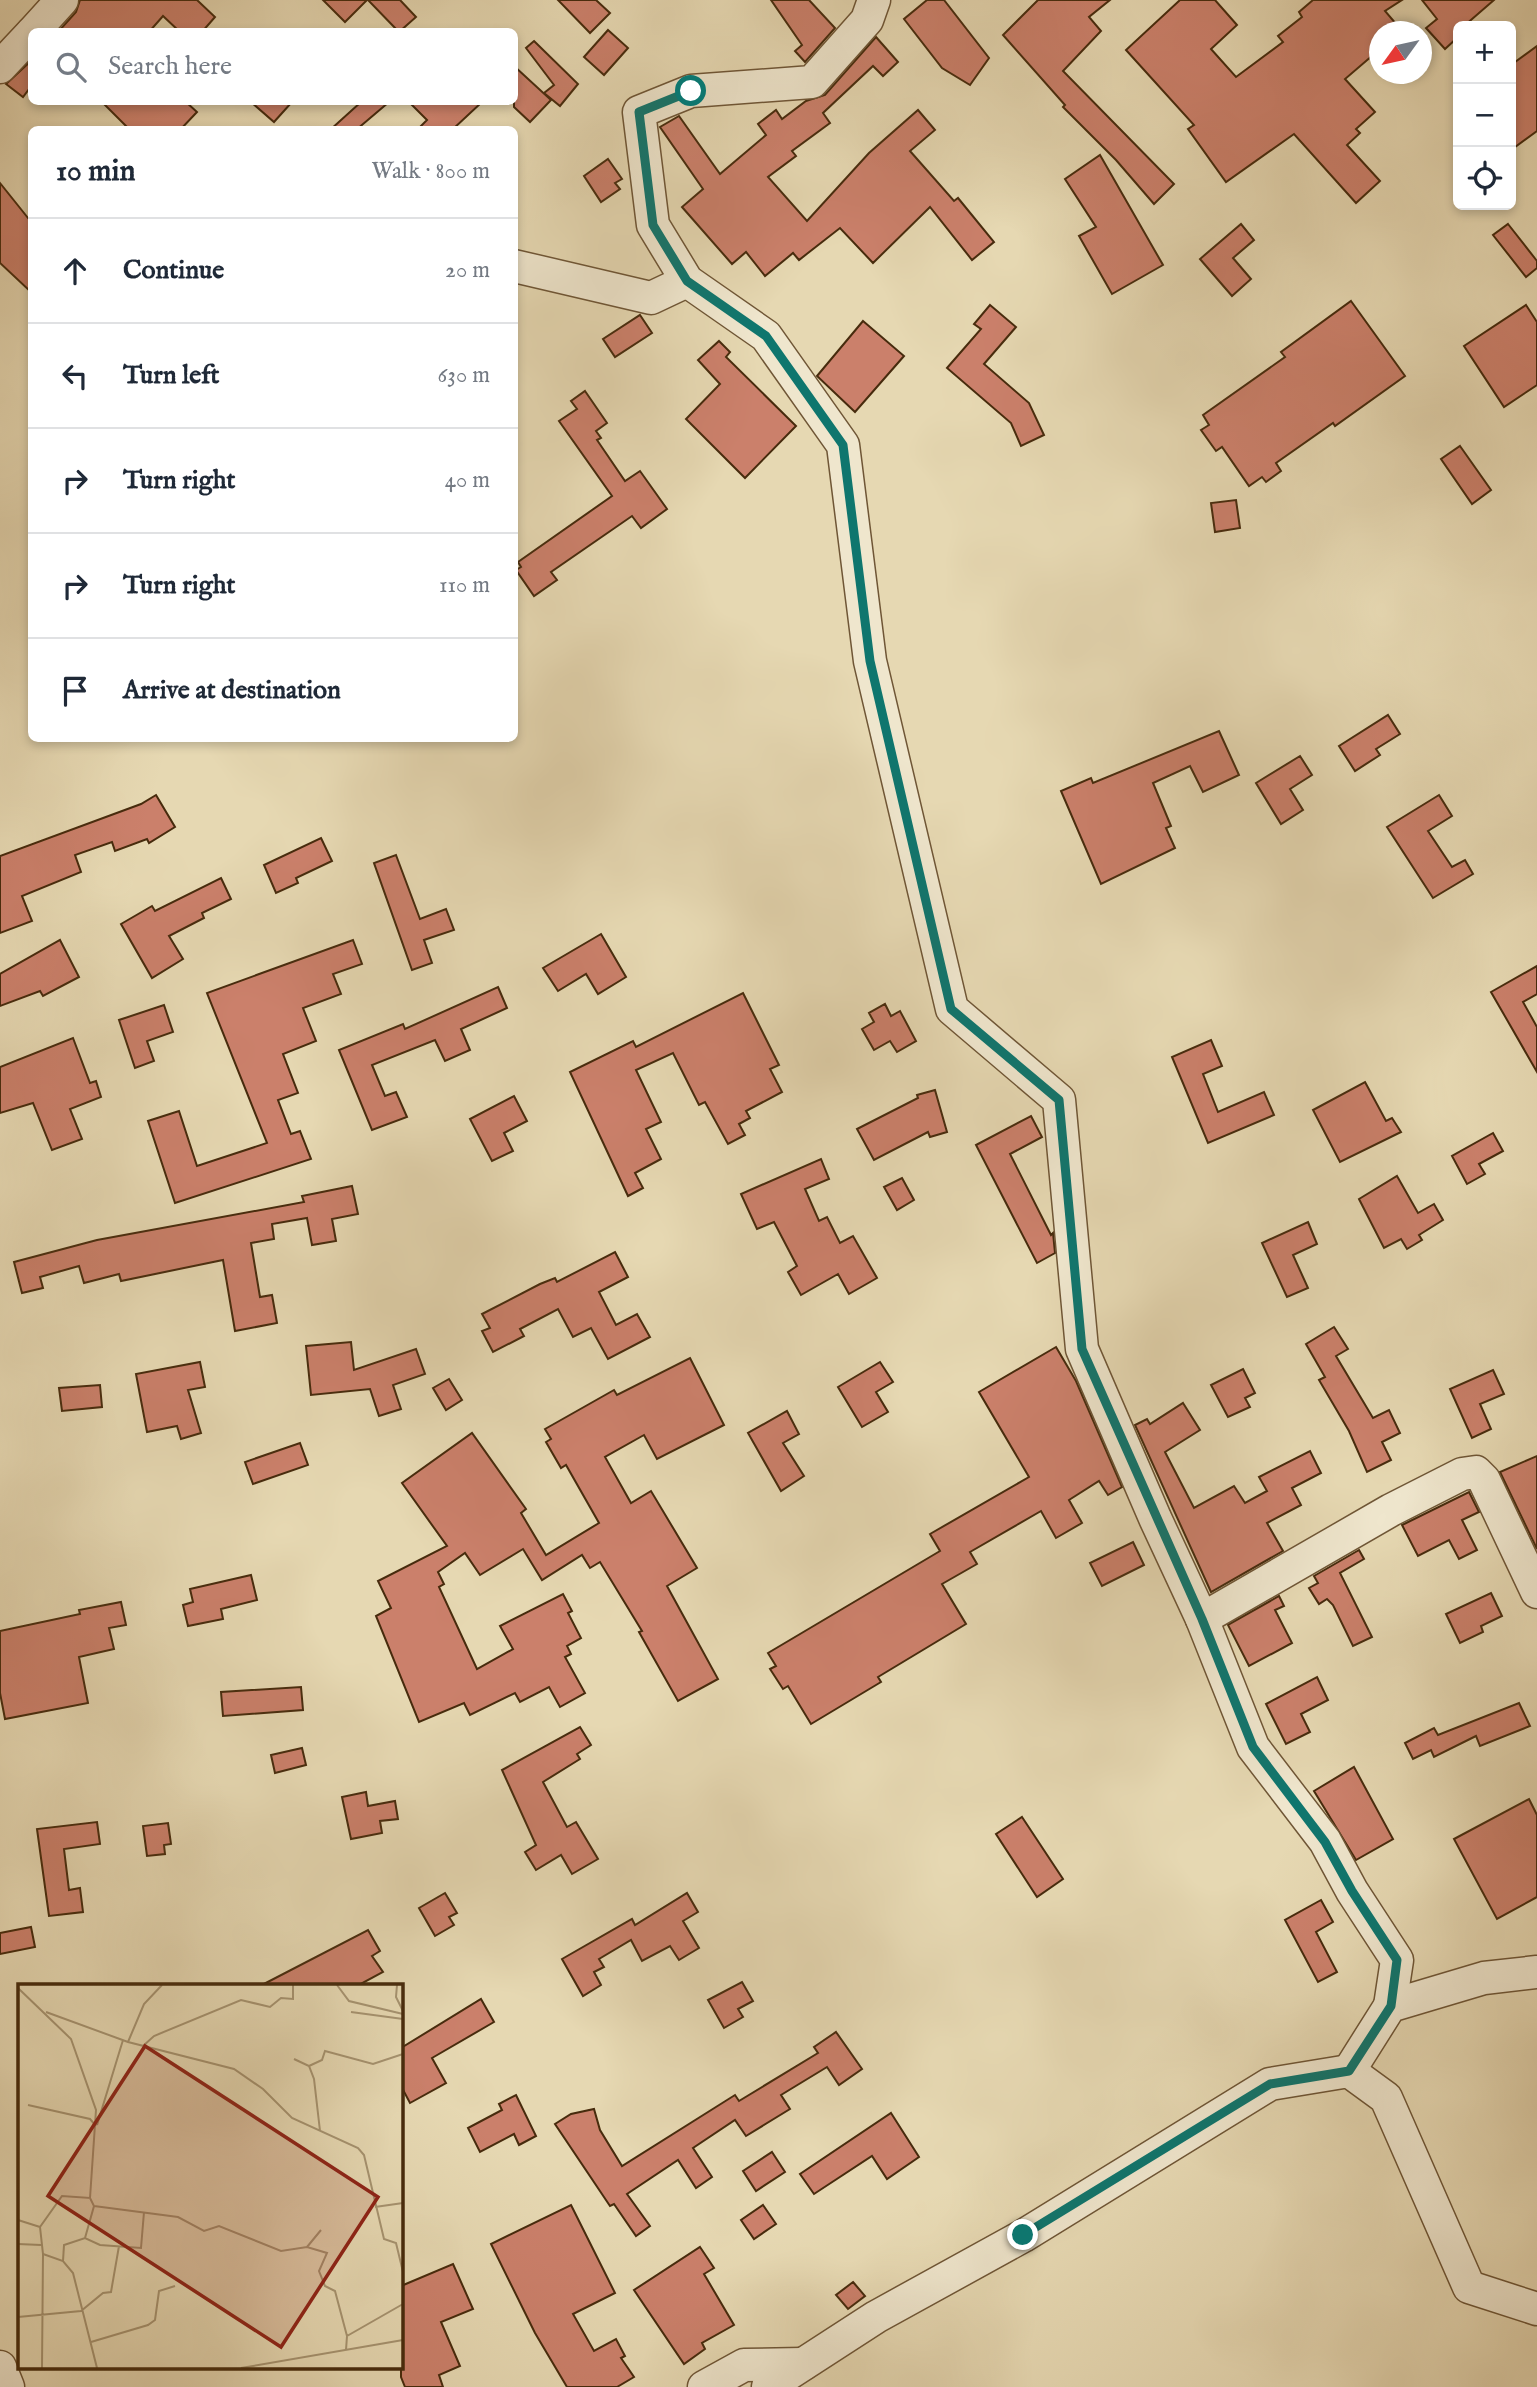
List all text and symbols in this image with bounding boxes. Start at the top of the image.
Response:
north arrow [1369,21,1432,84]
map controls [1453,21,1516,210]
button: + [1453,21,1516,84]
search box [28,28,518,105]
icon: search [52,48,90,86]
text: Search here [108,50,232,83]
route start [675,75,706,106]
button: − [1453,84,1516,147]
button: locate [1453,147,1516,210]
text: 10 min [56,153,136,191]
text: Walk · 800 m [371,157,490,186]
icon: ahead [56,252,94,290]
text: Continue [123,254,224,287]
text: 20 m [445,256,490,285]
icon: left [56,357,94,395]
text: Turn left [123,359,220,392]
text: 630 m [438,361,490,390]
icon: right [56,462,94,500]
text: Turn right [123,464,236,497]
text: 40 m [445,466,490,495]
icon: right [56,567,94,605]
text: Turn right [123,569,236,602]
text: 110 m [439,571,490,600]
icon: arrive [56,672,94,710]
text: Arrive at destination [123,674,341,707]
inset map [18,1984,402,2370]
route end [1007,2219,1038,2250]

